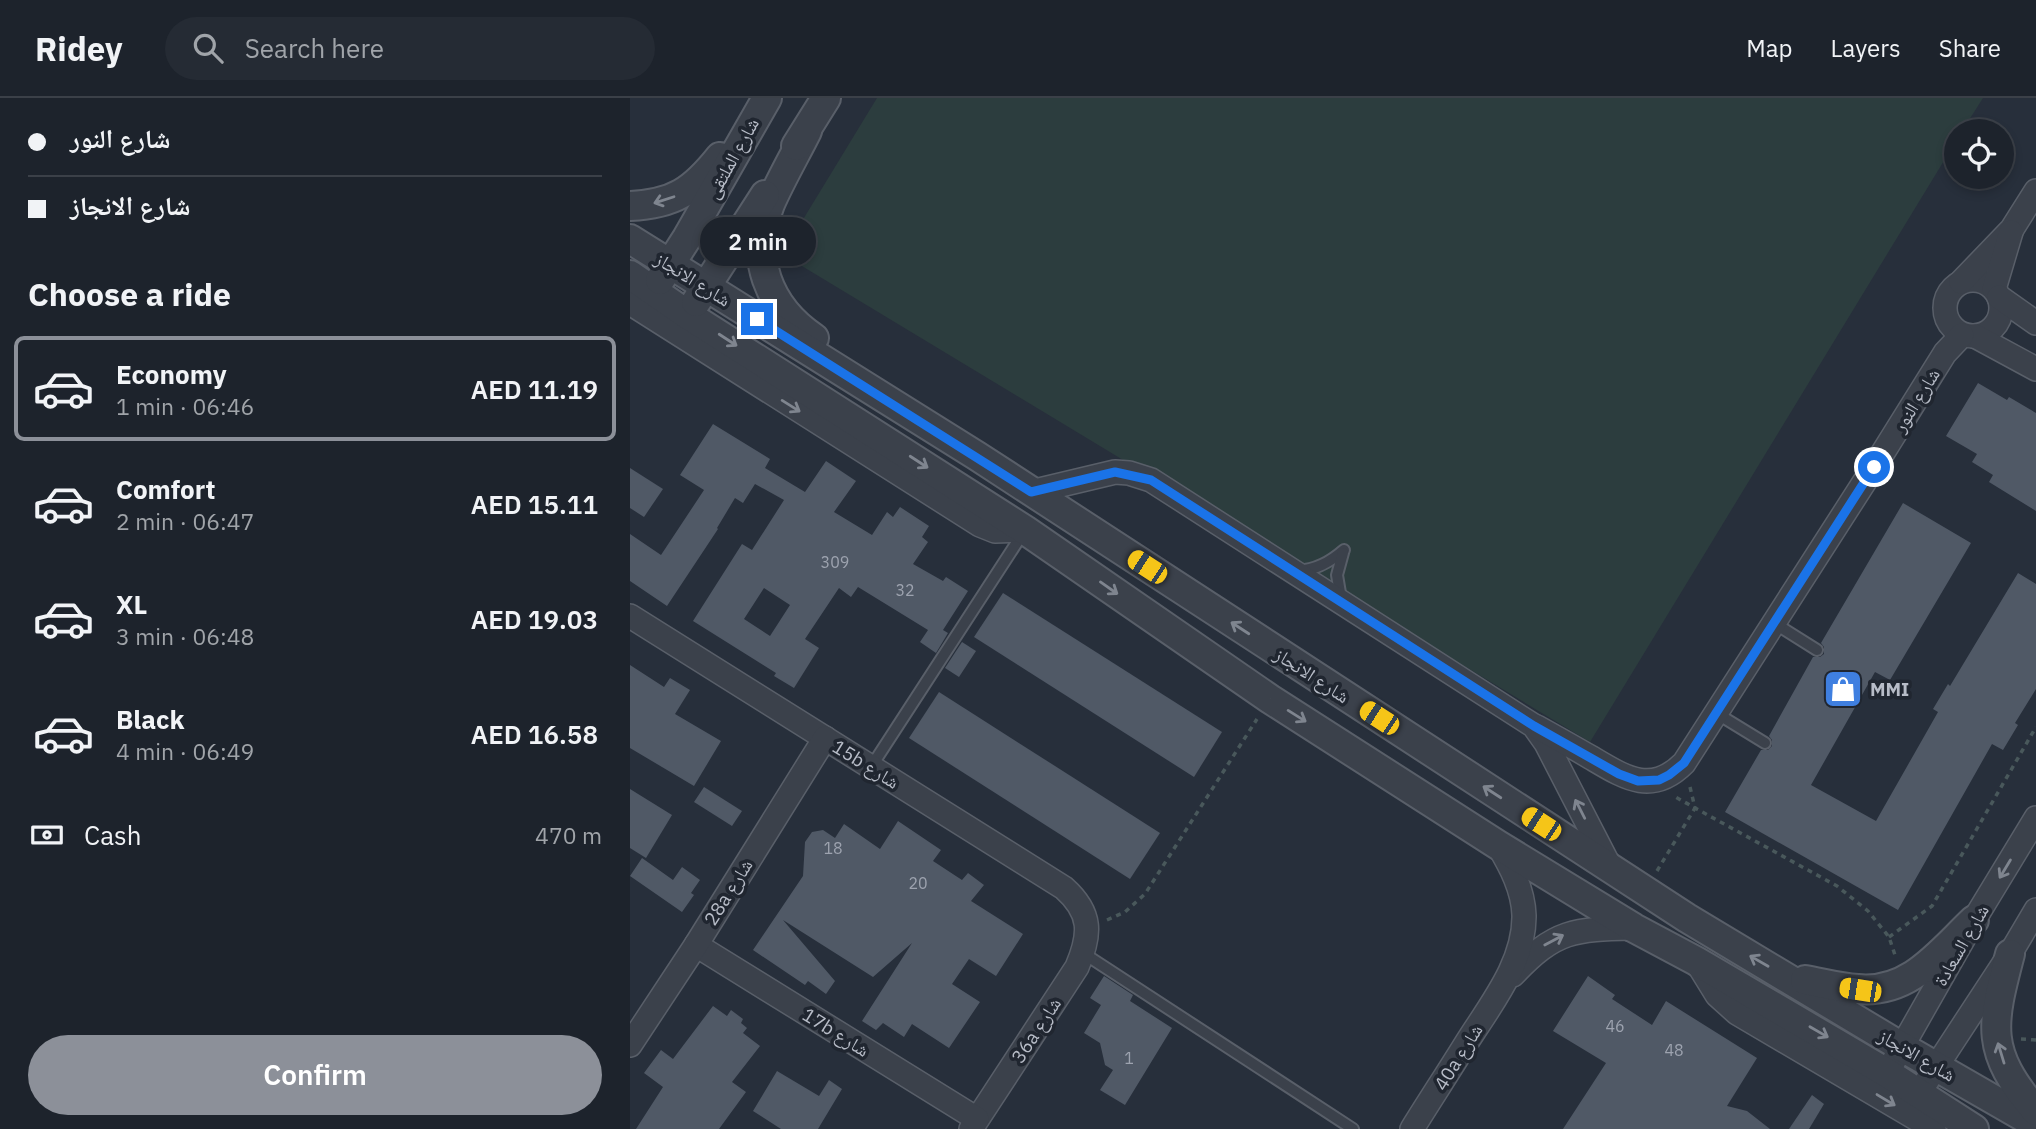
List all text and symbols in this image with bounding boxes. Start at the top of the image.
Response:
search box [165,17,655,80]
text: Ridey [35,27,123,70]
icon: search [189,29,227,67]
text: Search here [245,31,384,65]
text: Map [1746,32,1793,64]
text: Layers [1831,32,1901,64]
text: Share [1939,32,2001,64]
street label: شارع الملتقى [700,113,764,203]
map controls [1944,119,2014,189]
button: locate [1944,119,2014,189]
text: شارع النور [70,121,170,155]
text: شارع الانجاز [70,188,190,222]
one-way arrow [654,195,676,208]
callout: 2 min [699,218,815,266]
text: 2 min [728,226,788,256]
street label: شارع الانجاز [650,246,735,312]
text: Choose a ride [28,273,231,315]
route end [741,303,773,335]
one-way arrow [717,333,737,347]
icon: car [32,357,95,420]
text: Economy [116,357,227,391]
street label: شارع النور [1886,364,1945,437]
text: AED 11.19 [471,372,598,406]
text: 1 min · 06:46 [116,391,254,421]
one-way arrow [781,398,800,413]
route start [1858,451,1890,483]
one-way arrow [909,456,929,470]
icon: car [32,472,95,535]
text: Comfort [116,472,215,506]
text: AED 15.11 [471,487,598,521]
text: 2 min · 06:47 [116,506,254,536]
car [1124,547,1171,587]
house number: 309 [821,552,849,572]
house number: 32 [895,580,915,600]
one-way arrow [1099,581,1118,595]
icon: car [32,587,95,650]
text: XL [116,587,147,621]
text: AED 19.03 [471,602,598,636]
one-way arrow [1231,620,1250,635]
text: 3 min · 06:48 [116,621,254,651]
street label: شارع الانجاز [1269,641,1354,708]
shop icon: MMI [1822,668,1864,710]
place label: MMI [1870,677,1909,701]
car [1356,698,1403,738]
icon: car [32,702,95,765]
text: Black [116,702,184,736]
one-way arrow [1286,710,1306,724]
text: AED 16.58 [471,717,598,751]
street label: 15b شارع [828,734,904,794]
text: 4 min · 06:49 [116,736,254,766]
one-way arrow [1483,785,1502,799]
one-way arrow [1572,799,1586,820]
car [1518,804,1565,844]
icon: cash [28,816,66,854]
text: Cash [84,818,141,852]
text: 470 m [535,820,602,850]
house number: 18 [823,838,843,858]
street label: 28a شارع [698,854,758,930]
one-way arrow [1998,859,2012,879]
house number: 20 [908,873,928,893]
street label: شارع السعادة [1928,900,1994,990]
one-way arrow [1543,933,1564,947]
one-way arrow [1750,954,1770,968]
car [1838,976,1883,1004]
street label: 36a شارع [1006,993,1066,1067]
street label: 17b شارع [798,1002,874,1062]
house number: 46 [1605,1016,1625,1036]
street label: 40a شارع [1428,1019,1488,1095]
street label: شارع الانجاز [1873,1023,1960,1087]
one-way arrow [1808,1026,1828,1040]
button: Confirm [28,1035,602,1115]
house number: 48 [1664,1040,1684,1060]
one-way arrow [1993,1042,2006,1064]
house number: 1 [1124,1048,1134,1068]
one-way arrow [1876,1094,1896,1108]

